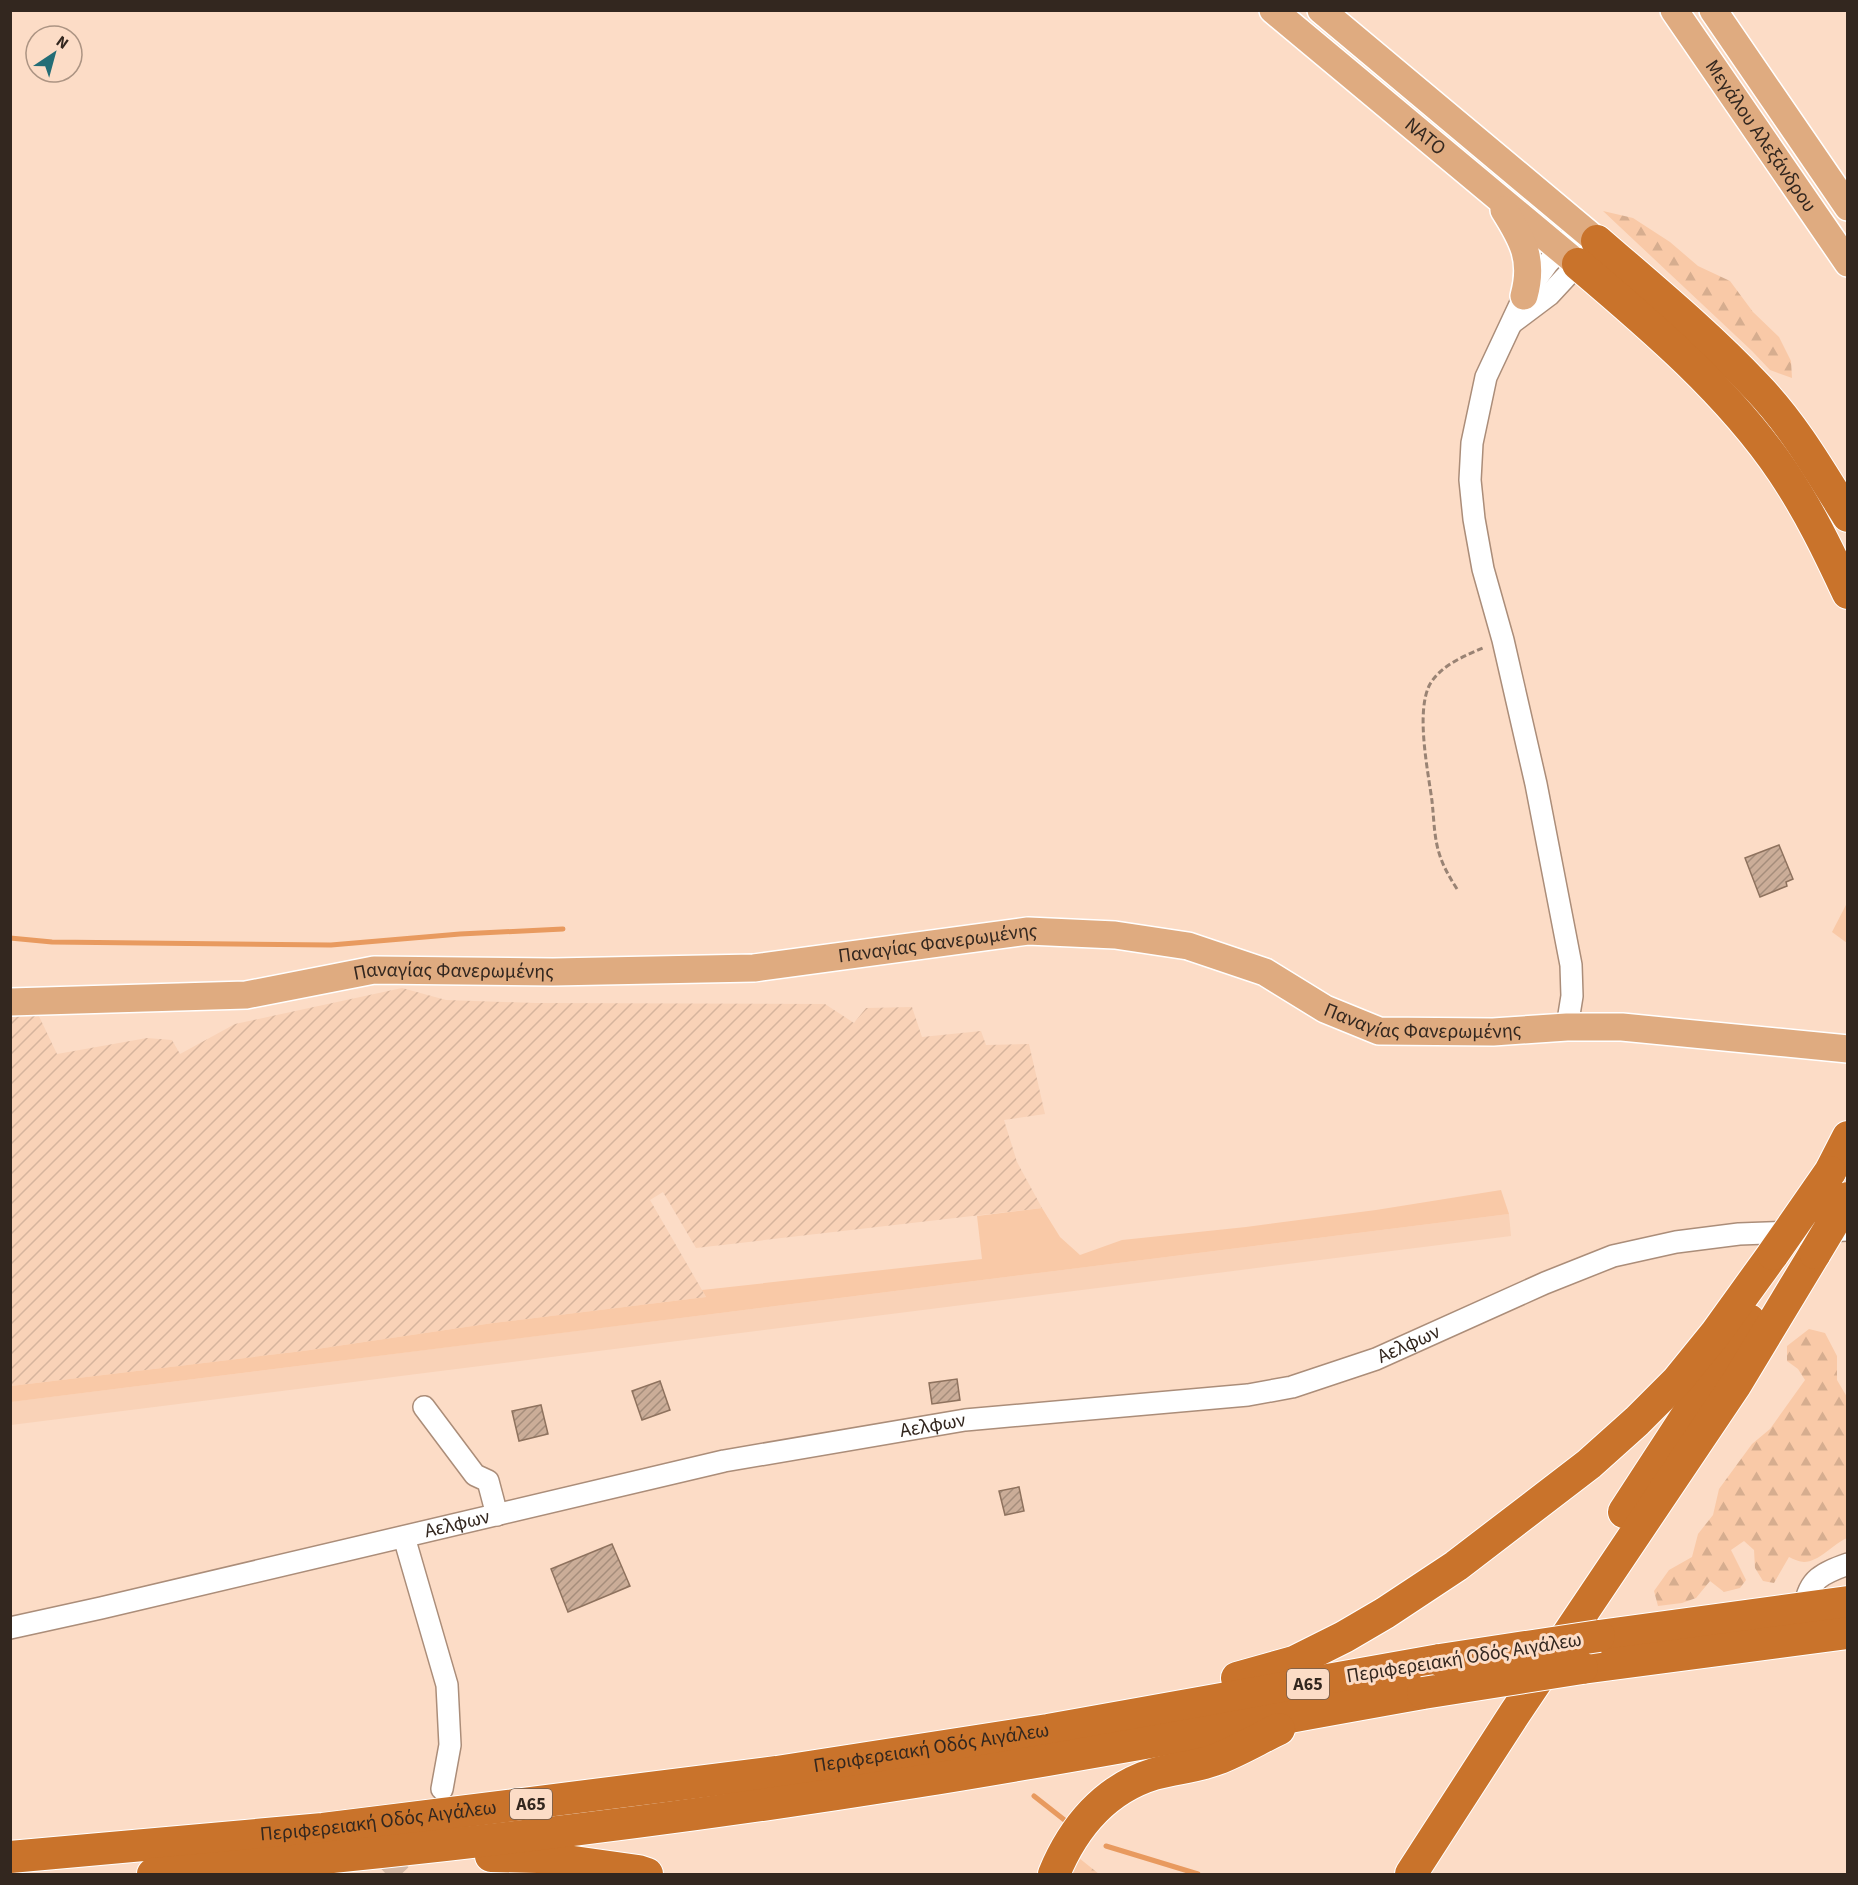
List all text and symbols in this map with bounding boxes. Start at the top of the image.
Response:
north arrow [24,24,84,84]
text: N [51,31,73,55]
street label: Μεγάλου Αλεξάνδρου [1698,54,1823,218]
street label: ΝΑΤΟ [1398,111,1452,162]
street label: Παναγίας Φανερωμένης [836,917,1038,970]
street label: Παναγίας Φανερωμένης [351,956,554,988]
street label: Παναγίας Φανερωμένης [1320,996,1523,1046]
street label: Αελφων [1373,1318,1445,1371]
street label: Αελφων [898,1406,968,1445]
street label: Αελφων [422,1503,493,1545]
street label: Περιφερειακή Οδός Αιγάλεω [1344,1626,1584,1690]
road number: Α65 [1287,1669,1329,1699]
street label: Περιφερειακή Οδός Αιγάλεω [812,1716,1051,1780]
road number: Α65 [510,1789,552,1819]
street label: Περιφερειακή Οδός Αιγάλεω [259,1793,498,1849]

